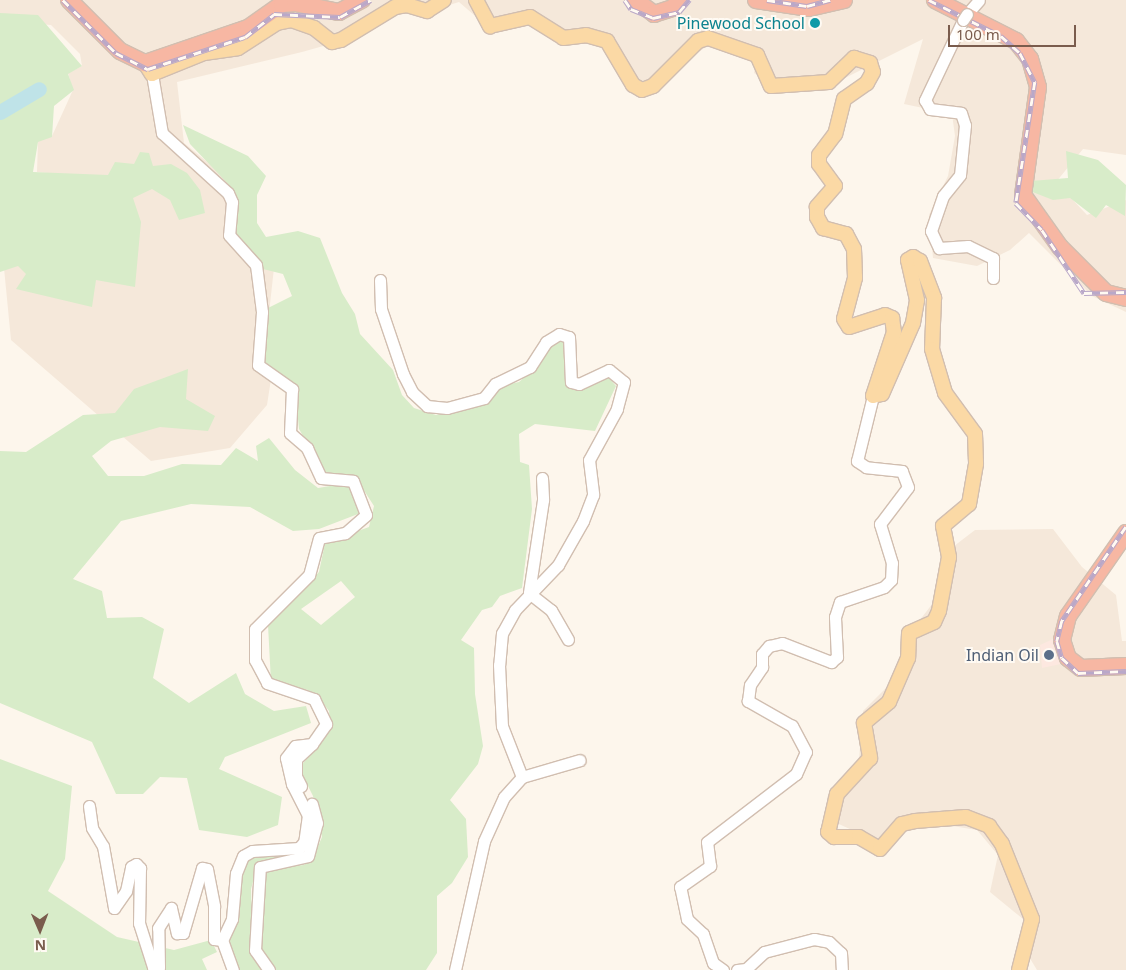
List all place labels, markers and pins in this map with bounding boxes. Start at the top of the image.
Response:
place label: Pinewood School [677,13,805,33]
marker: Pinewood School [809,17,821,29]
place label: Indian Oil [966,645,1039,665]
marker: Indian Oil [1043,649,1055,661]

